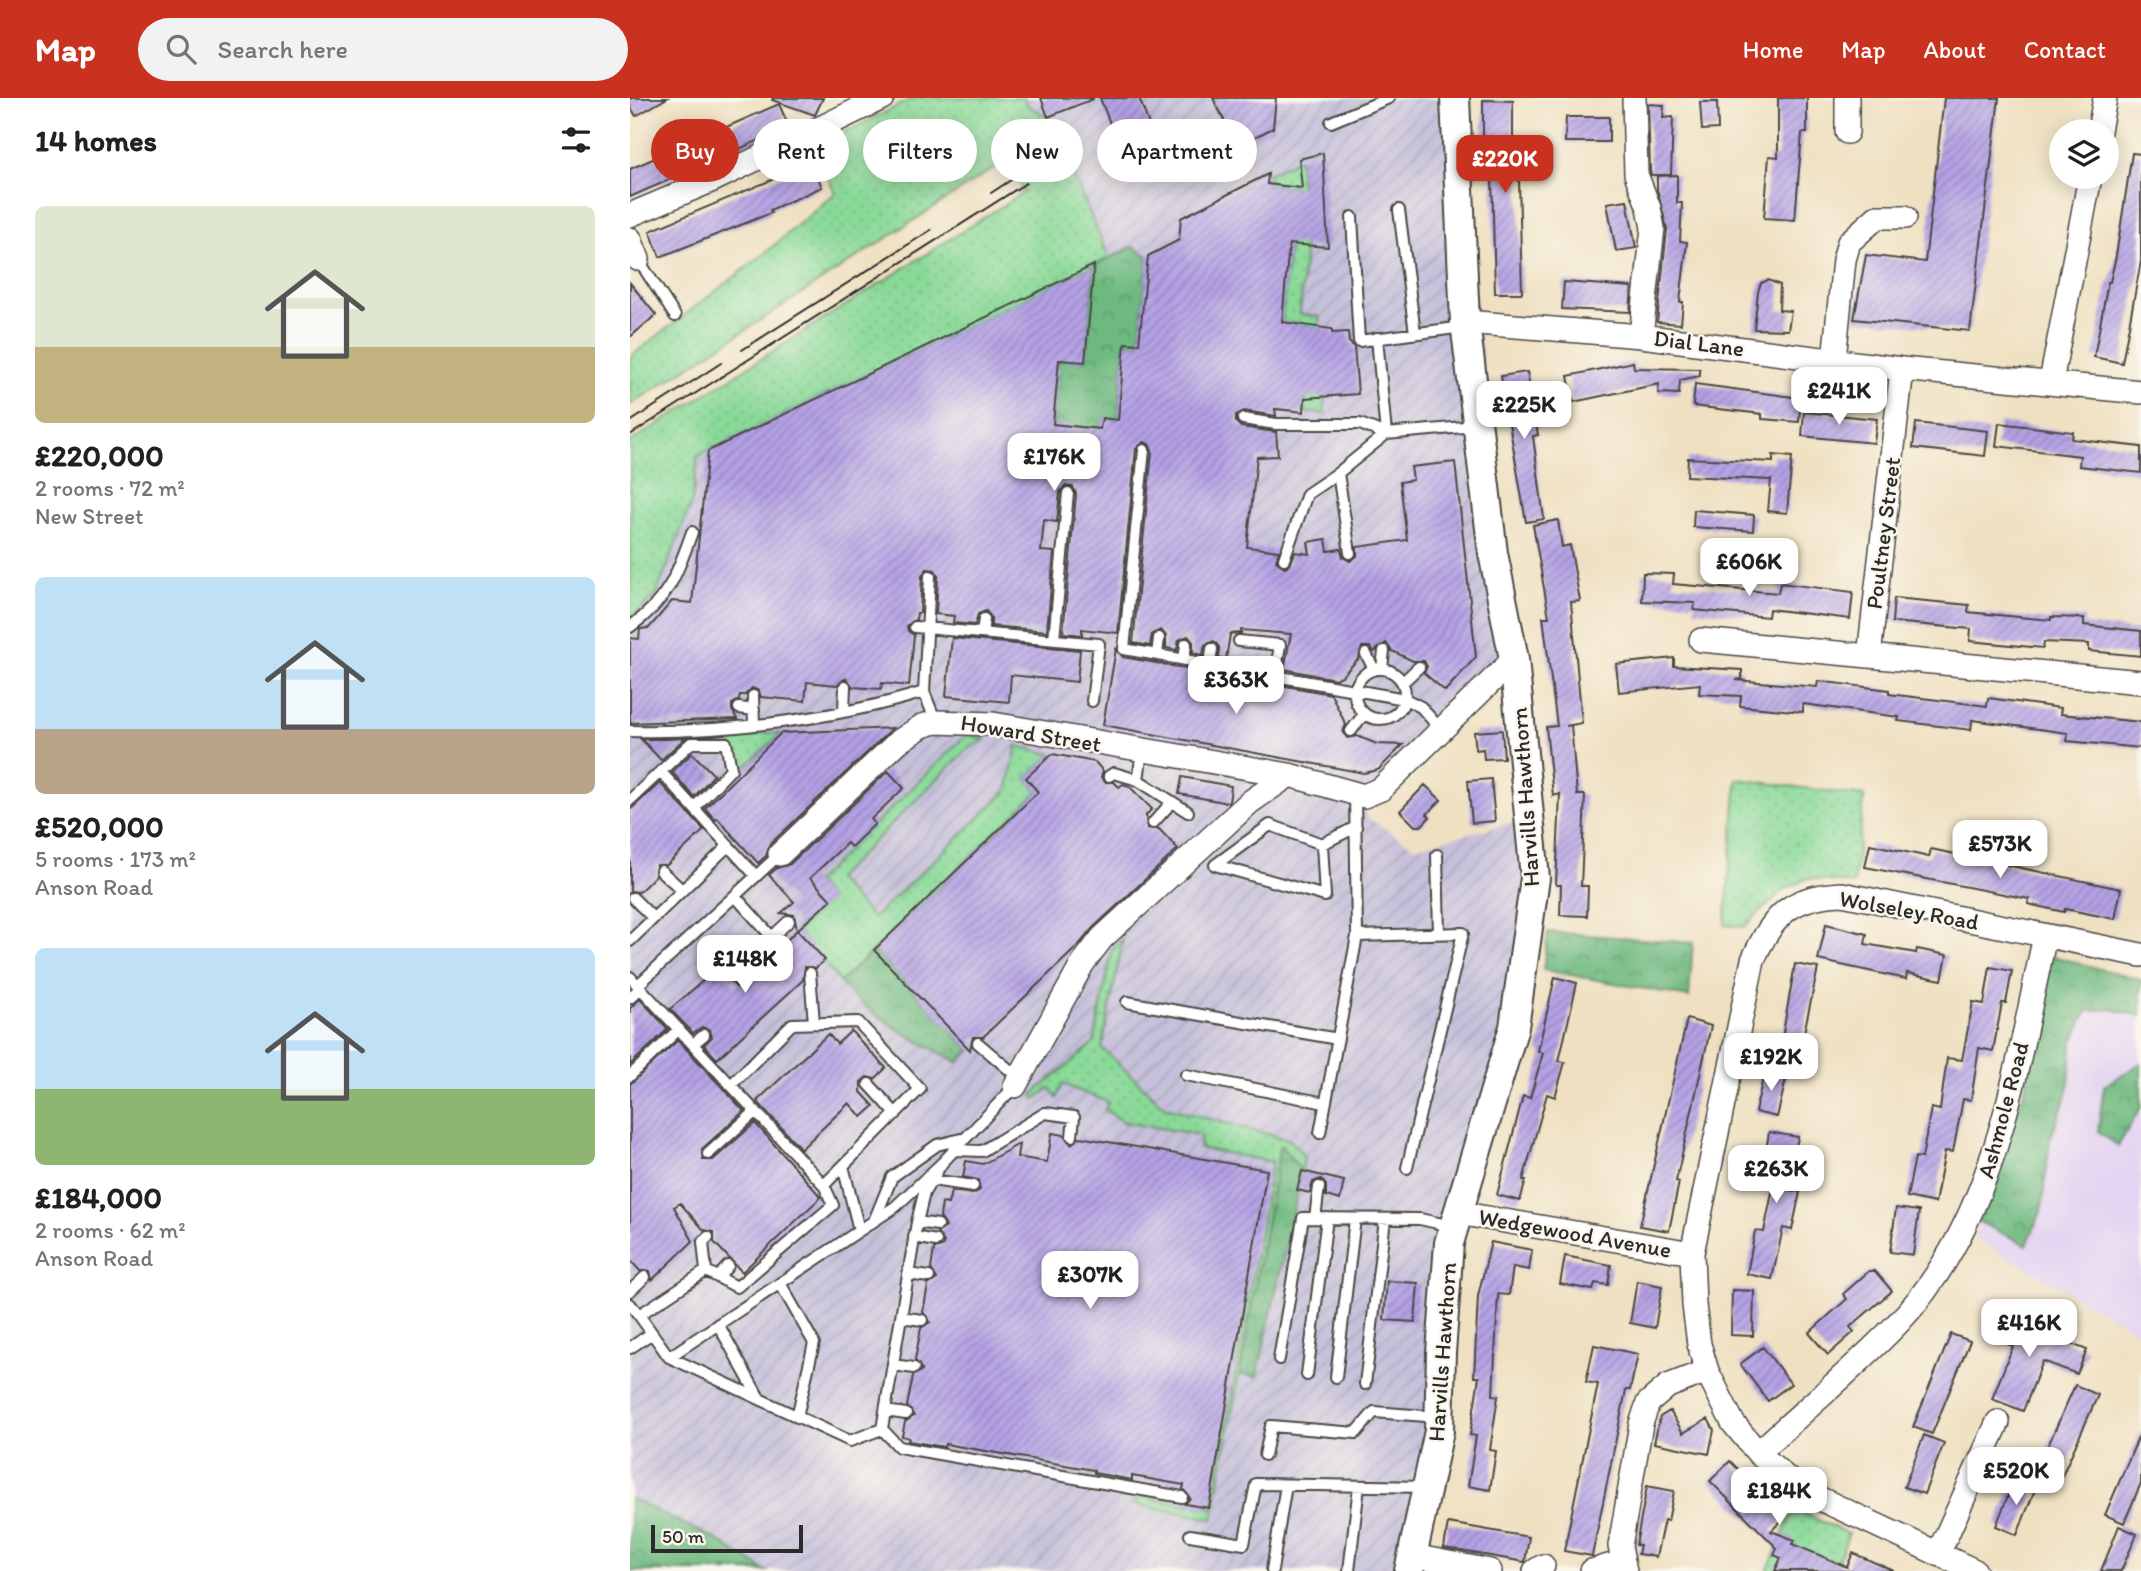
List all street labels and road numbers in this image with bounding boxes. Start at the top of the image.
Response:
street label: Dial Lane [1652,324,1746,362]
street label: Poultney Street [1860,455,1906,611]
street label: Harvills Hawthorn [1505,706,1545,888]
street label: Howard Street [959,708,1104,758]
street label: Wolseley Road [1837,884,1981,936]
street label: Ashmole Road [1971,1039,2035,1181]
street label: Wedgewood Avenue [1476,1202,1674,1264]
street label: Harvills Hawthorn [1422,1261,1462,1443]

